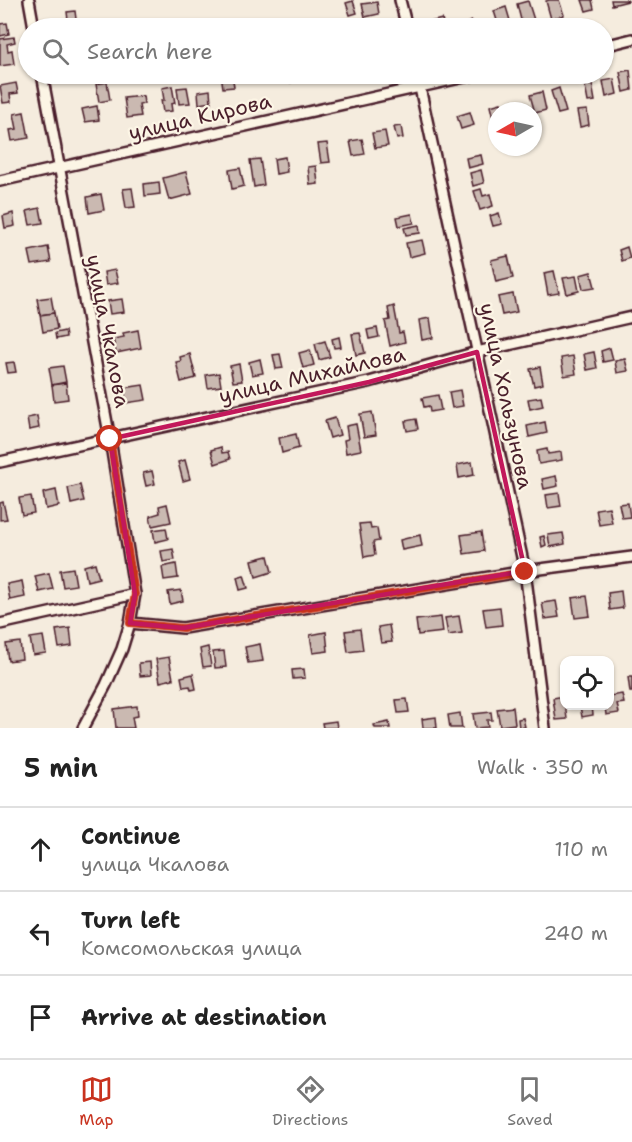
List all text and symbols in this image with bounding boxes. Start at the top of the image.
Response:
search box [18,18,614,84]
icon: search [39,35,72,68]
text: Search here [87,37,213,66]
street label: улица Кирова [126,87,274,147]
north arrow [488,102,542,156]
street label: улица Чкалова [79,252,137,410]
street label: улица Хользунова [473,300,539,492]
street label: улица Михайлова [216,340,408,410]
route start [96,425,122,451]
route end [511,558,537,584]
map controls [560,656,614,710]
button: locate [560,656,614,710]
text: 5 min [24,750,98,785]
text: Walk · 350 m [477,754,608,780]
text: Continue [81,822,181,851]
icon: ahead [24,833,57,866]
text: 110 m [554,836,608,862]
text: улица Чкалова [81,851,229,877]
text: Turn left [81,906,180,935]
icon: left [24,917,57,950]
text: 240 m [543,920,608,946]
text: Комсомольская улица [81,935,302,961]
icon: arrive [24,1001,57,1034]
text: Arrive at destination [81,1003,327,1032]
tab: Map [79,1073,114,1130]
tab: Directions [272,1073,349,1130]
tab: Saved [507,1073,553,1130]

